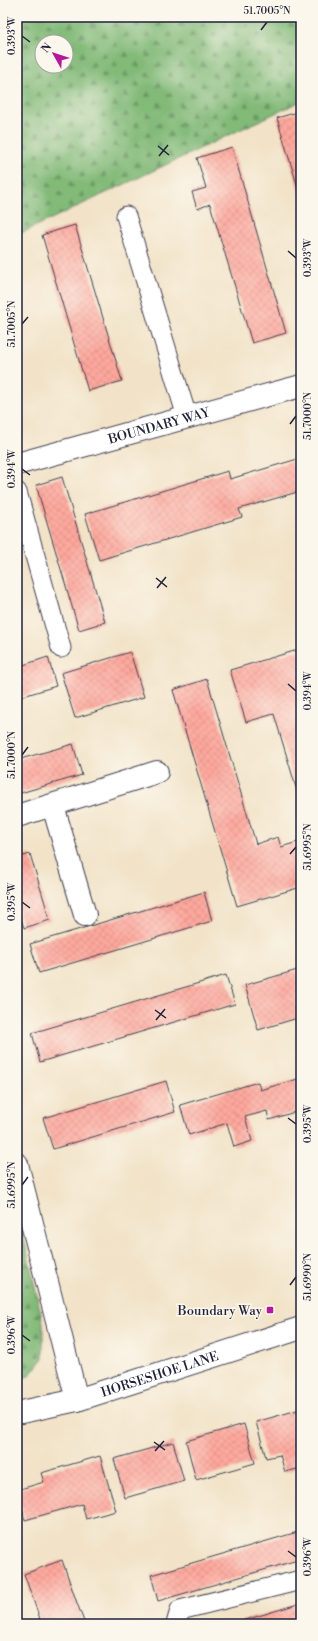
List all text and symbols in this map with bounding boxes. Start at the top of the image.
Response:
text: 51.7005°N [244,5,291,17]
text: 0.393°W [6,16,18,55]
north arrow [34,34,74,74]
text: N [39,40,55,56]
text: 0.393°W [302,238,314,277]
text: 51.7005°N [6,300,18,347]
text: 51.7000°N [302,391,314,440]
street label: BOUNDARY WAY [106,404,213,448]
text: 0.394°W [6,449,18,489]
text: 0.394°W [302,671,314,711]
text: 51.7000°N [6,730,18,779]
text: 51.6995°N [302,823,314,871]
text: 0.395°W [6,882,18,921]
text: 0.395°W [302,1104,314,1143]
text: 51.6995°N [6,1161,18,1209]
text: 51.6990°N [302,1252,314,1301]
place label: Boundary Way [177,1303,263,1319]
marker: Boundary Way [265,1305,275,1315]
text: 0.396°W [6,1314,18,1355]
street label: HORSESHOE LANE [99,1348,221,1401]
text: 0.396°W [302,1536,314,1577]

